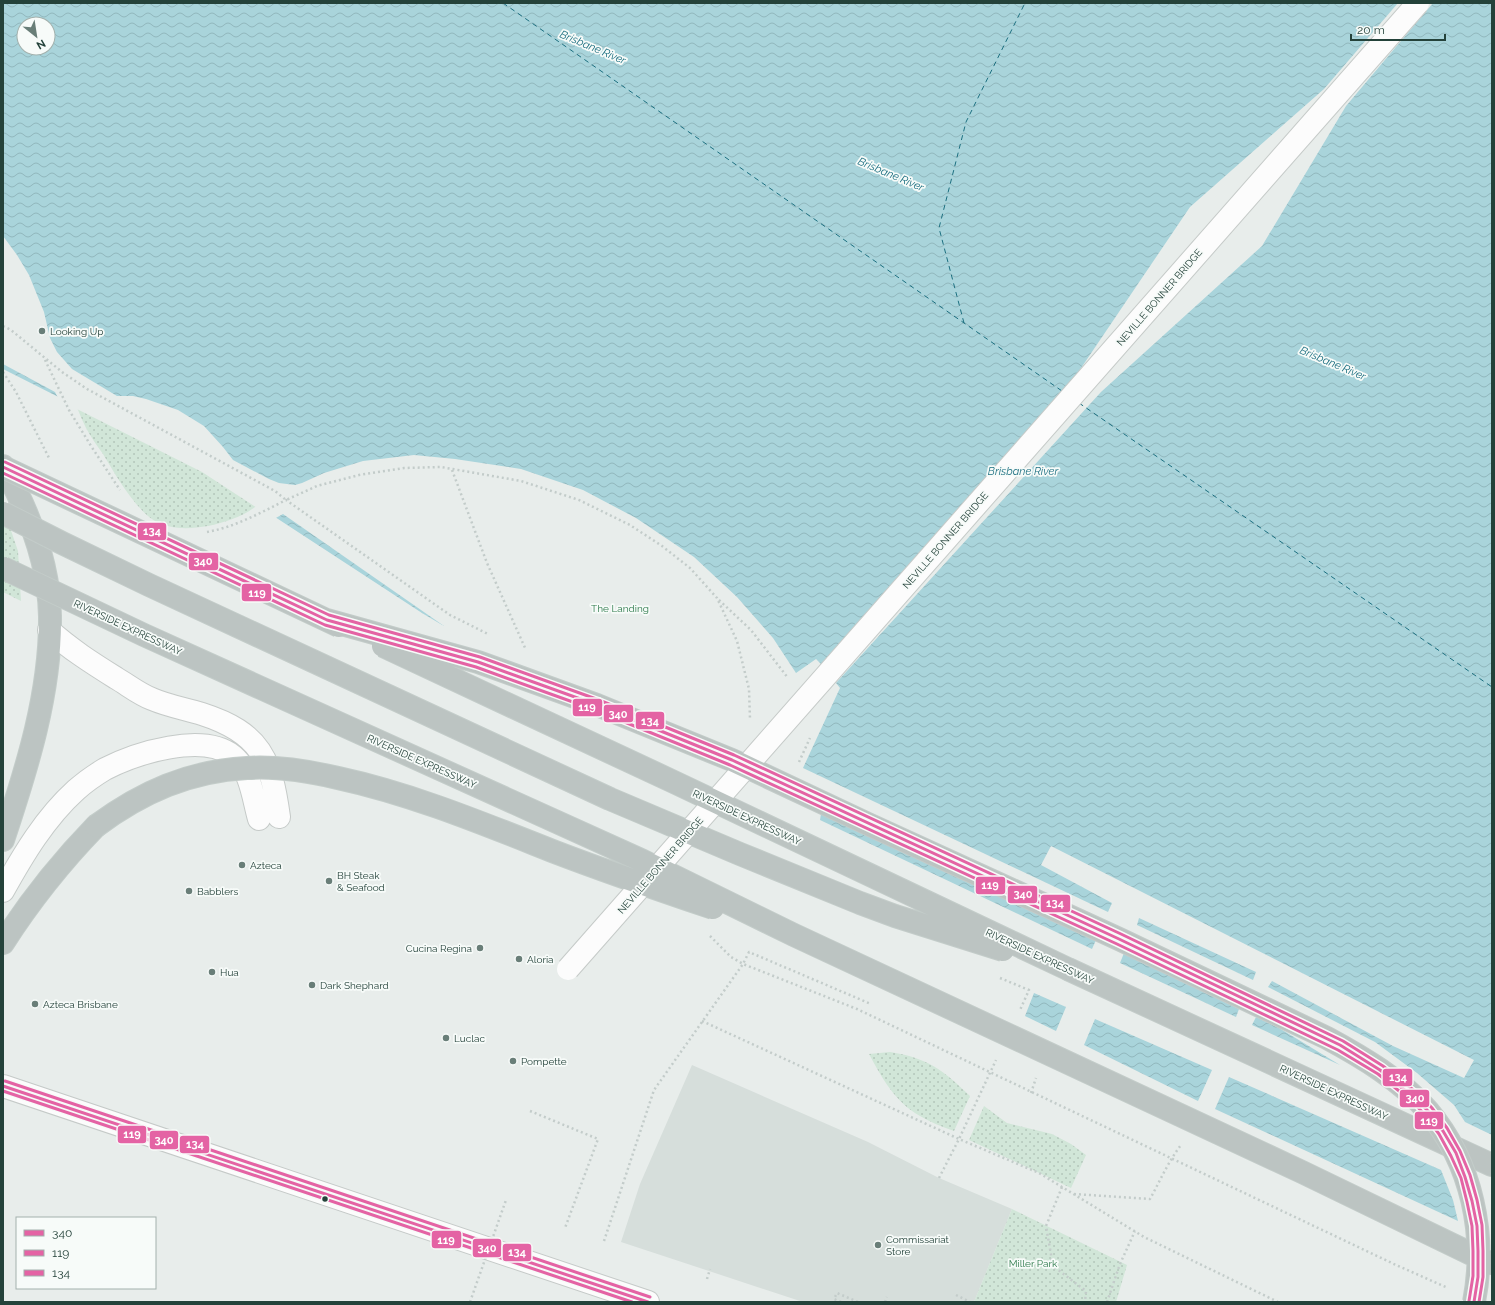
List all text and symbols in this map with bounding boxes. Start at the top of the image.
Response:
north arrow [16,16,56,56]
scale bar [1351,16,1445,42]
text: 20 m [1357,23,1385,37]
water label: Brisbane River [558,28,629,68]
text: N [34,36,48,52]
water label: Brisbane River [856,155,927,195]
street label: NEVILLE BONNER BRIDGE [1114,247,1204,348]
marker: Looking Up [37,326,47,336]
place label: Looking Up [50,326,103,337]
water label: Brisbane River [1298,344,1369,384]
water label: Brisbane River [988,465,1059,478]
street label: NEVILLE BONNER BRIDGE [900,490,990,591]
line badge: 134 [137,522,167,541]
text: 134 [143,525,161,538]
line badge: 340 [188,552,219,571]
text: 340 [193,555,213,568]
line badge: 119 [241,583,272,602]
text: 119 [248,587,266,600]
street label: RIVERSIDE EXPRESSWAY [72,597,184,658]
park label: The Landing [591,603,649,614]
line badge: 119 [572,698,603,717]
text: 119 [578,701,596,714]
line badge: 340 [603,704,634,723]
text: 340 [608,708,628,721]
line badge: 134 [635,711,665,730]
text: 134 [641,715,659,728]
street label: RIVERSIDE EXPRESSWAY [366,732,479,791]
street label: RIVERSIDE EXPRESSWAY [691,787,803,848]
street label: NEVILLE BONNER BRIDGE [615,815,705,916]
marker: Azteca [237,860,247,870]
place label: Azteca [250,860,282,871]
place label: BH Steak & Seafood [337,870,385,893]
marker: BH Steak & Seafood [324,876,334,886]
line badge: 119 [975,876,1006,895]
text: 119 [981,879,999,892]
line badge: 340 [1007,885,1038,904]
marker: Babblers [184,886,194,896]
place label: Babblers [197,886,239,897]
text: 340 [1013,888,1033,901]
line badge: 134 [1040,894,1071,913]
text: 134 [1046,897,1064,910]
street label: RIVERSIDE EXPRESSWAY [984,926,1096,987]
place label: Cucina Regina [406,943,472,954]
marker: Cucina Regina [475,943,485,953]
marker: Aloria [514,954,524,964]
place label: Aloria [527,954,554,965]
marker: Hua [207,967,217,977]
place label: Hua [220,967,239,978]
marker: Dark Shephard [307,980,317,990]
place label: Dark Shephard [320,980,389,991]
marker: Azteca Brisbane [30,999,40,1009]
place label: Azteca Brisbane [43,999,118,1010]
marker: Luclac [441,1033,451,1043]
place label: Luclac [454,1033,485,1044]
marker: Pompette [508,1056,518,1066]
place label: Pompette [521,1056,567,1067]
street label: RIVERSIDE EXPRESSWAY [1278,1062,1390,1123]
line badge: 134 [1382,1068,1413,1087]
text: 134 [1389,1071,1407,1084]
line badge: 340 [1399,1089,1430,1108]
text: 340 [1405,1092,1425,1105]
line badge: 119 [1414,1111,1444,1130]
text: 119 [1420,1115,1438,1128]
line badge: 119 [117,1125,147,1144]
text: 119 [123,1128,141,1141]
line badge: 340 [149,1130,179,1150]
text: 340 [154,1134,174,1147]
line badge: 134 [179,1135,210,1154]
text: 134 [186,1138,204,1151]
unlabelled marker [320,1194,330,1204]
legend [16,1217,156,1289]
text: 340 [52,1226,72,1240]
line badge: 119 [431,1230,462,1249]
text: 119 [437,1234,455,1247]
place label: Commissariat Store [886,1234,950,1257]
line badge: 340 [472,1238,502,1258]
marker: Commissariat Store [873,1240,883,1250]
text: 340 [477,1242,497,1255]
line badge: 134 [502,1243,532,1262]
text: 119 [52,1246,69,1260]
text: 134 [508,1246,526,1259]
park label: Miller Park [1009,1258,1058,1269]
text: 134 [52,1266,71,1280]

